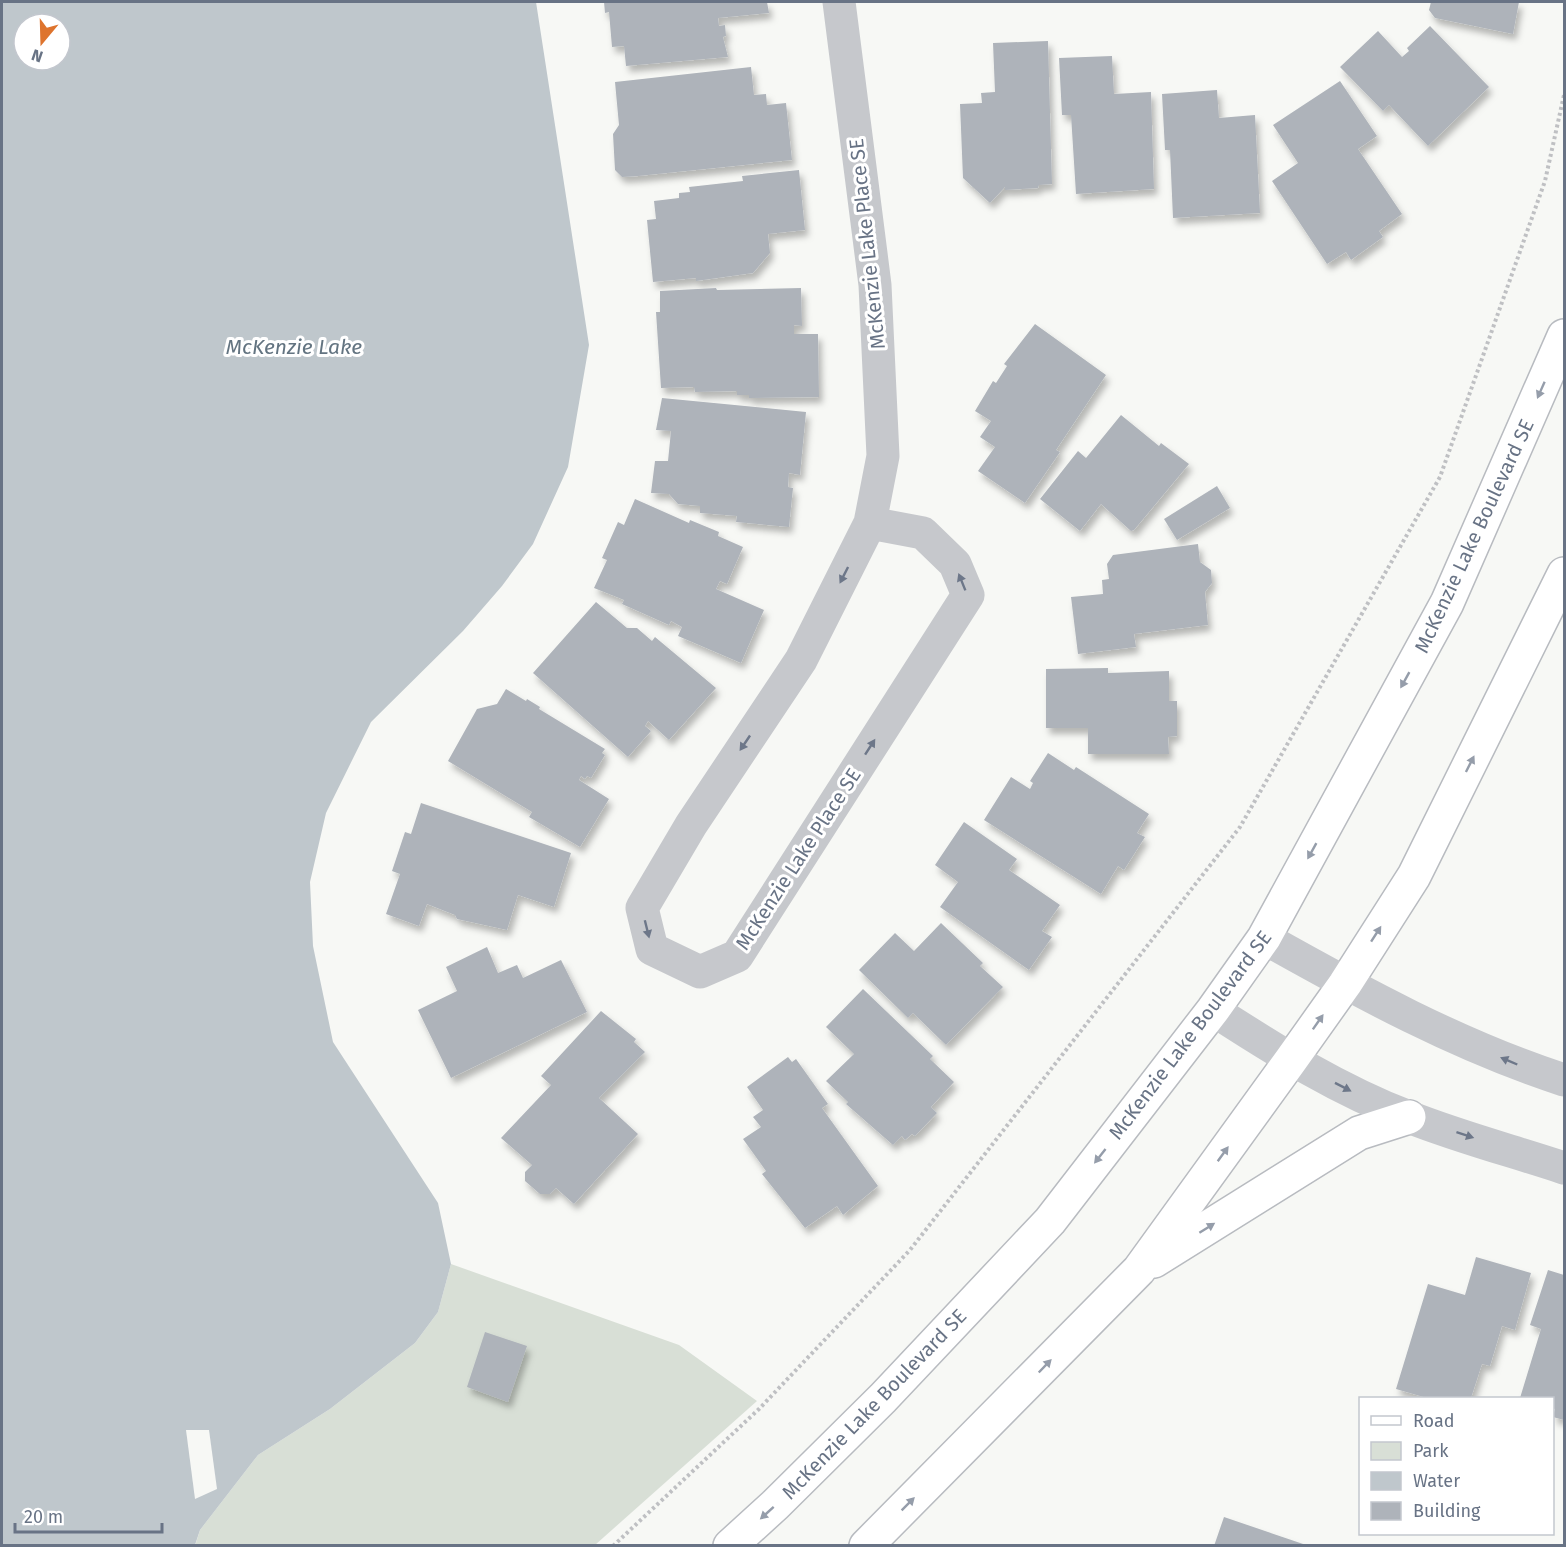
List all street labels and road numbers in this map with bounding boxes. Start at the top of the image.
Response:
street label: McKenzie Lake Place SE [844,137,890,351]
street label: McKenzie Lake Boulevard SE [1409,415,1539,657]
street label: McKenzie Lake Place SE [730,764,866,954]
street label: McKenzie Lake Boulevard SE [1104,926,1276,1144]
street label: McKenzie Lake Boulevard SE [777,1304,971,1504]

